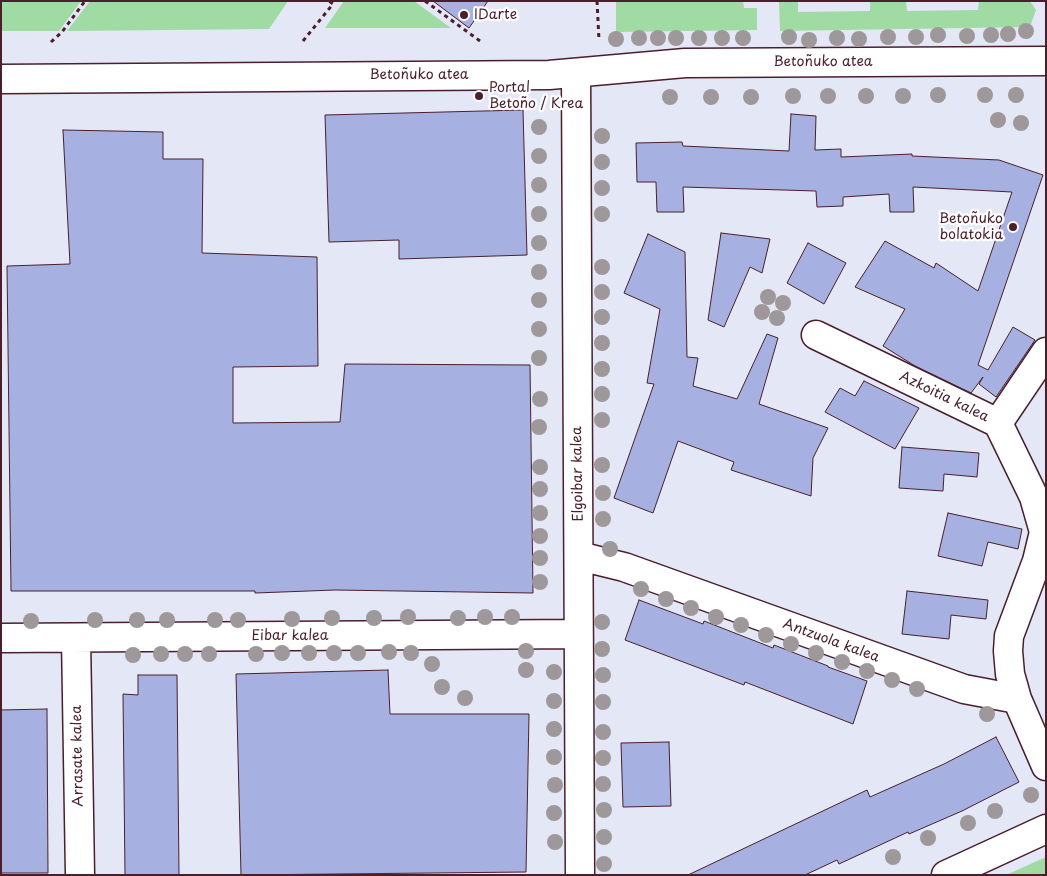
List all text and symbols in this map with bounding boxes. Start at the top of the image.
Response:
place label: IDarte [474,7,517,23]
marker: IDarte [458,9,470,21]
street label: Betoñuko atea [774,54,872,70]
street label: Betoñuko atea [370,67,468,83]
place label: Portal Betoño / Krea [489,80,583,112]
marker: Portal Betoño / Krea [473,90,485,102]
place label: Betoñuko bolatokia [939,211,1003,243]
marker: Betoñuko bolatokia [1007,221,1019,233]
street label: Azkoitia kalea [897,368,991,426]
street label: Elgoibar kalea [569,426,587,522]
street label: Antzuola kalea [780,616,882,666]
street label: Eibar kalea [252,628,328,644]
street label: Arrasate kalea [69,705,87,807]

